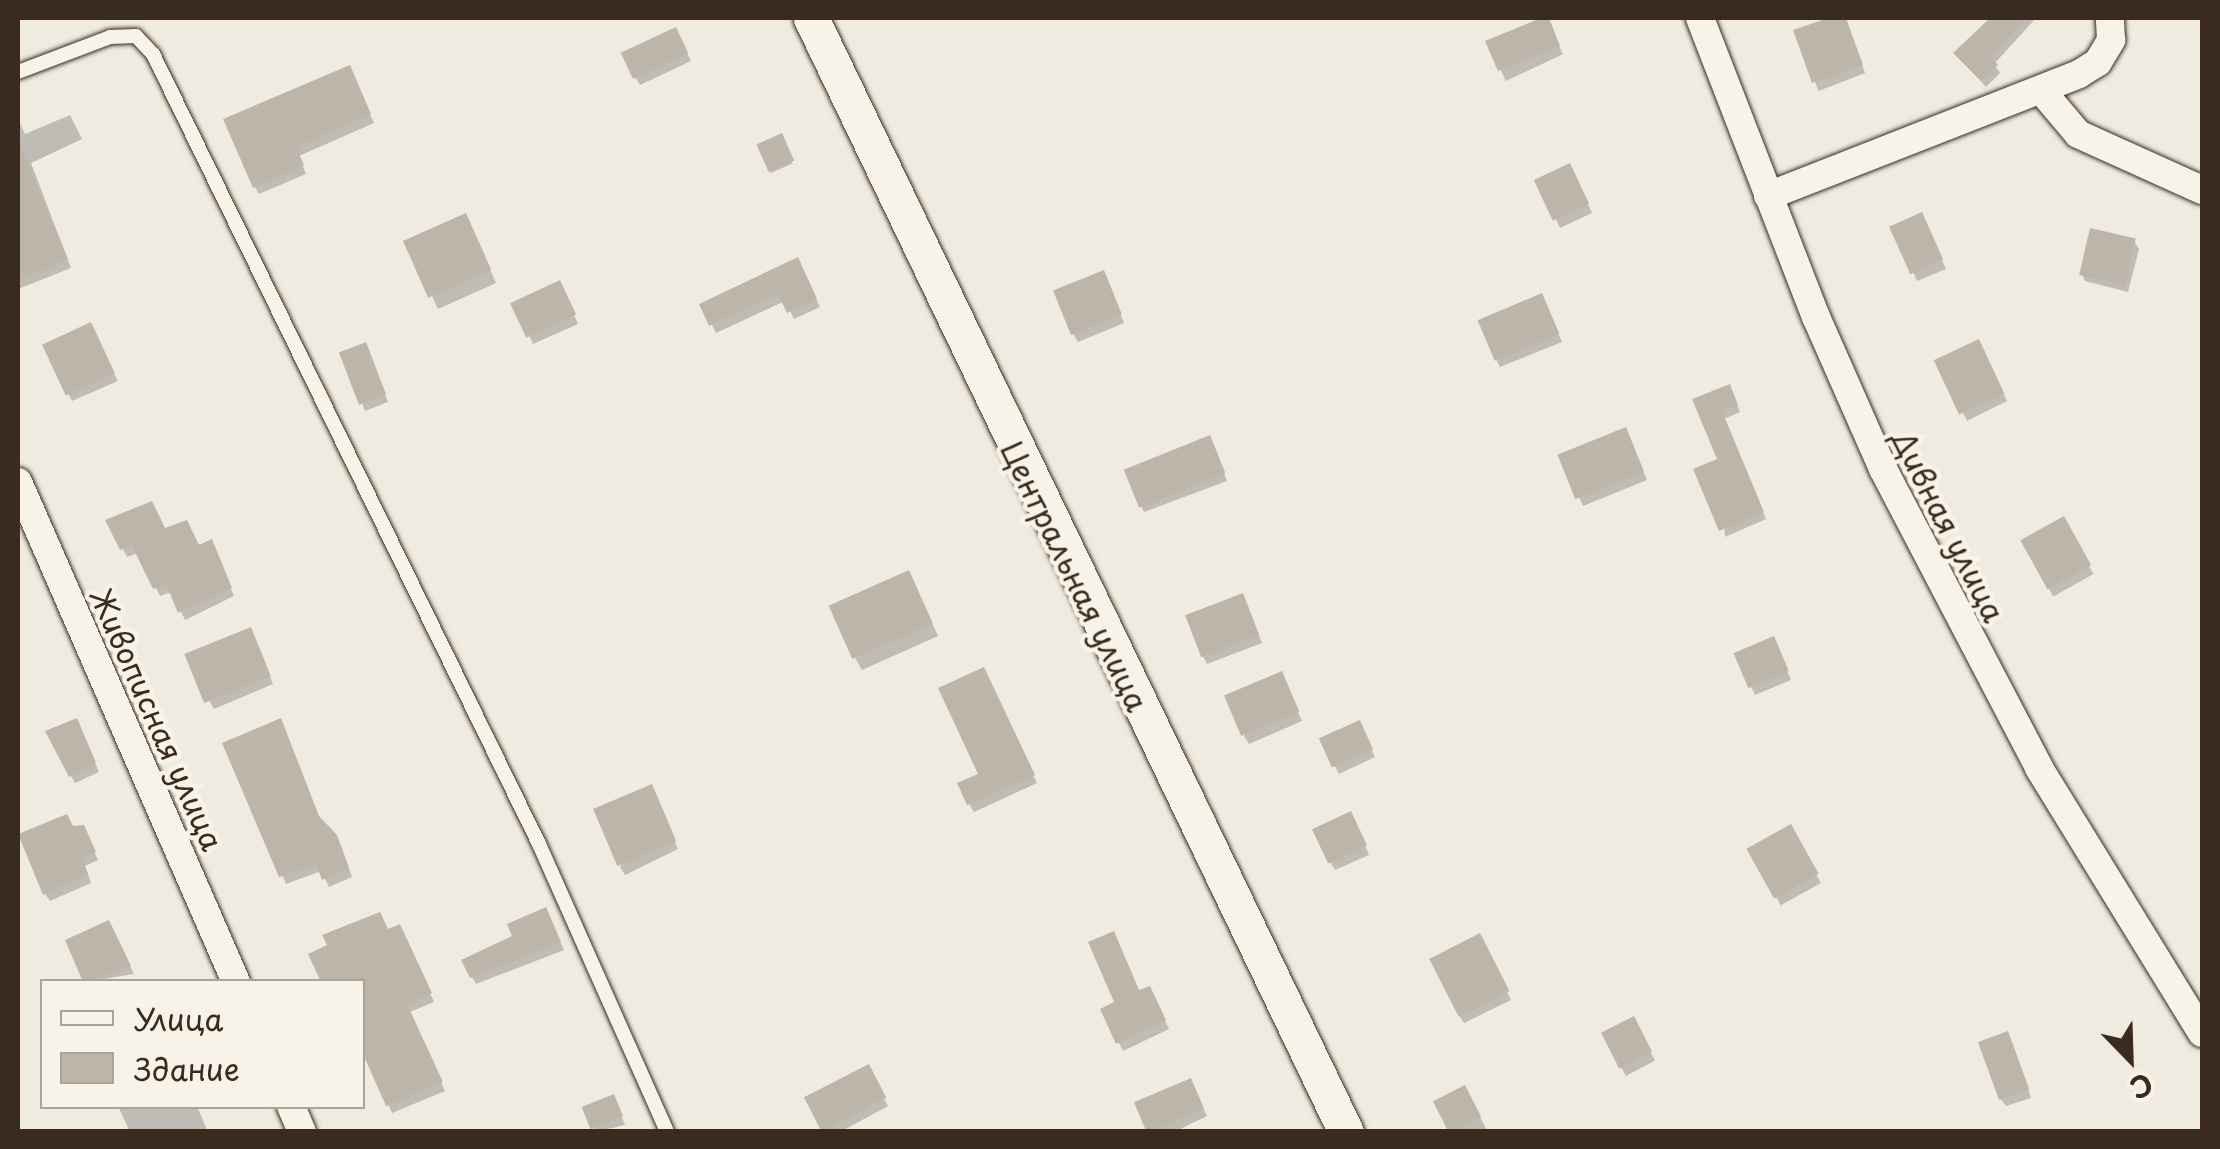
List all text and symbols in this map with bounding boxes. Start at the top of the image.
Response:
street label: Дивная улица [1885,423,2013,629]
street label: Центральная улица [994,435,1156,717]
street label: Живописная улица [83,581,231,857]
legend [40,979,365,1109]
text: Улица [134,996,223,1041]
north arrow [2080,1009,2180,1109]
text: Здание [134,1046,240,1091]
text: С [2124,1063,2160,1111]

